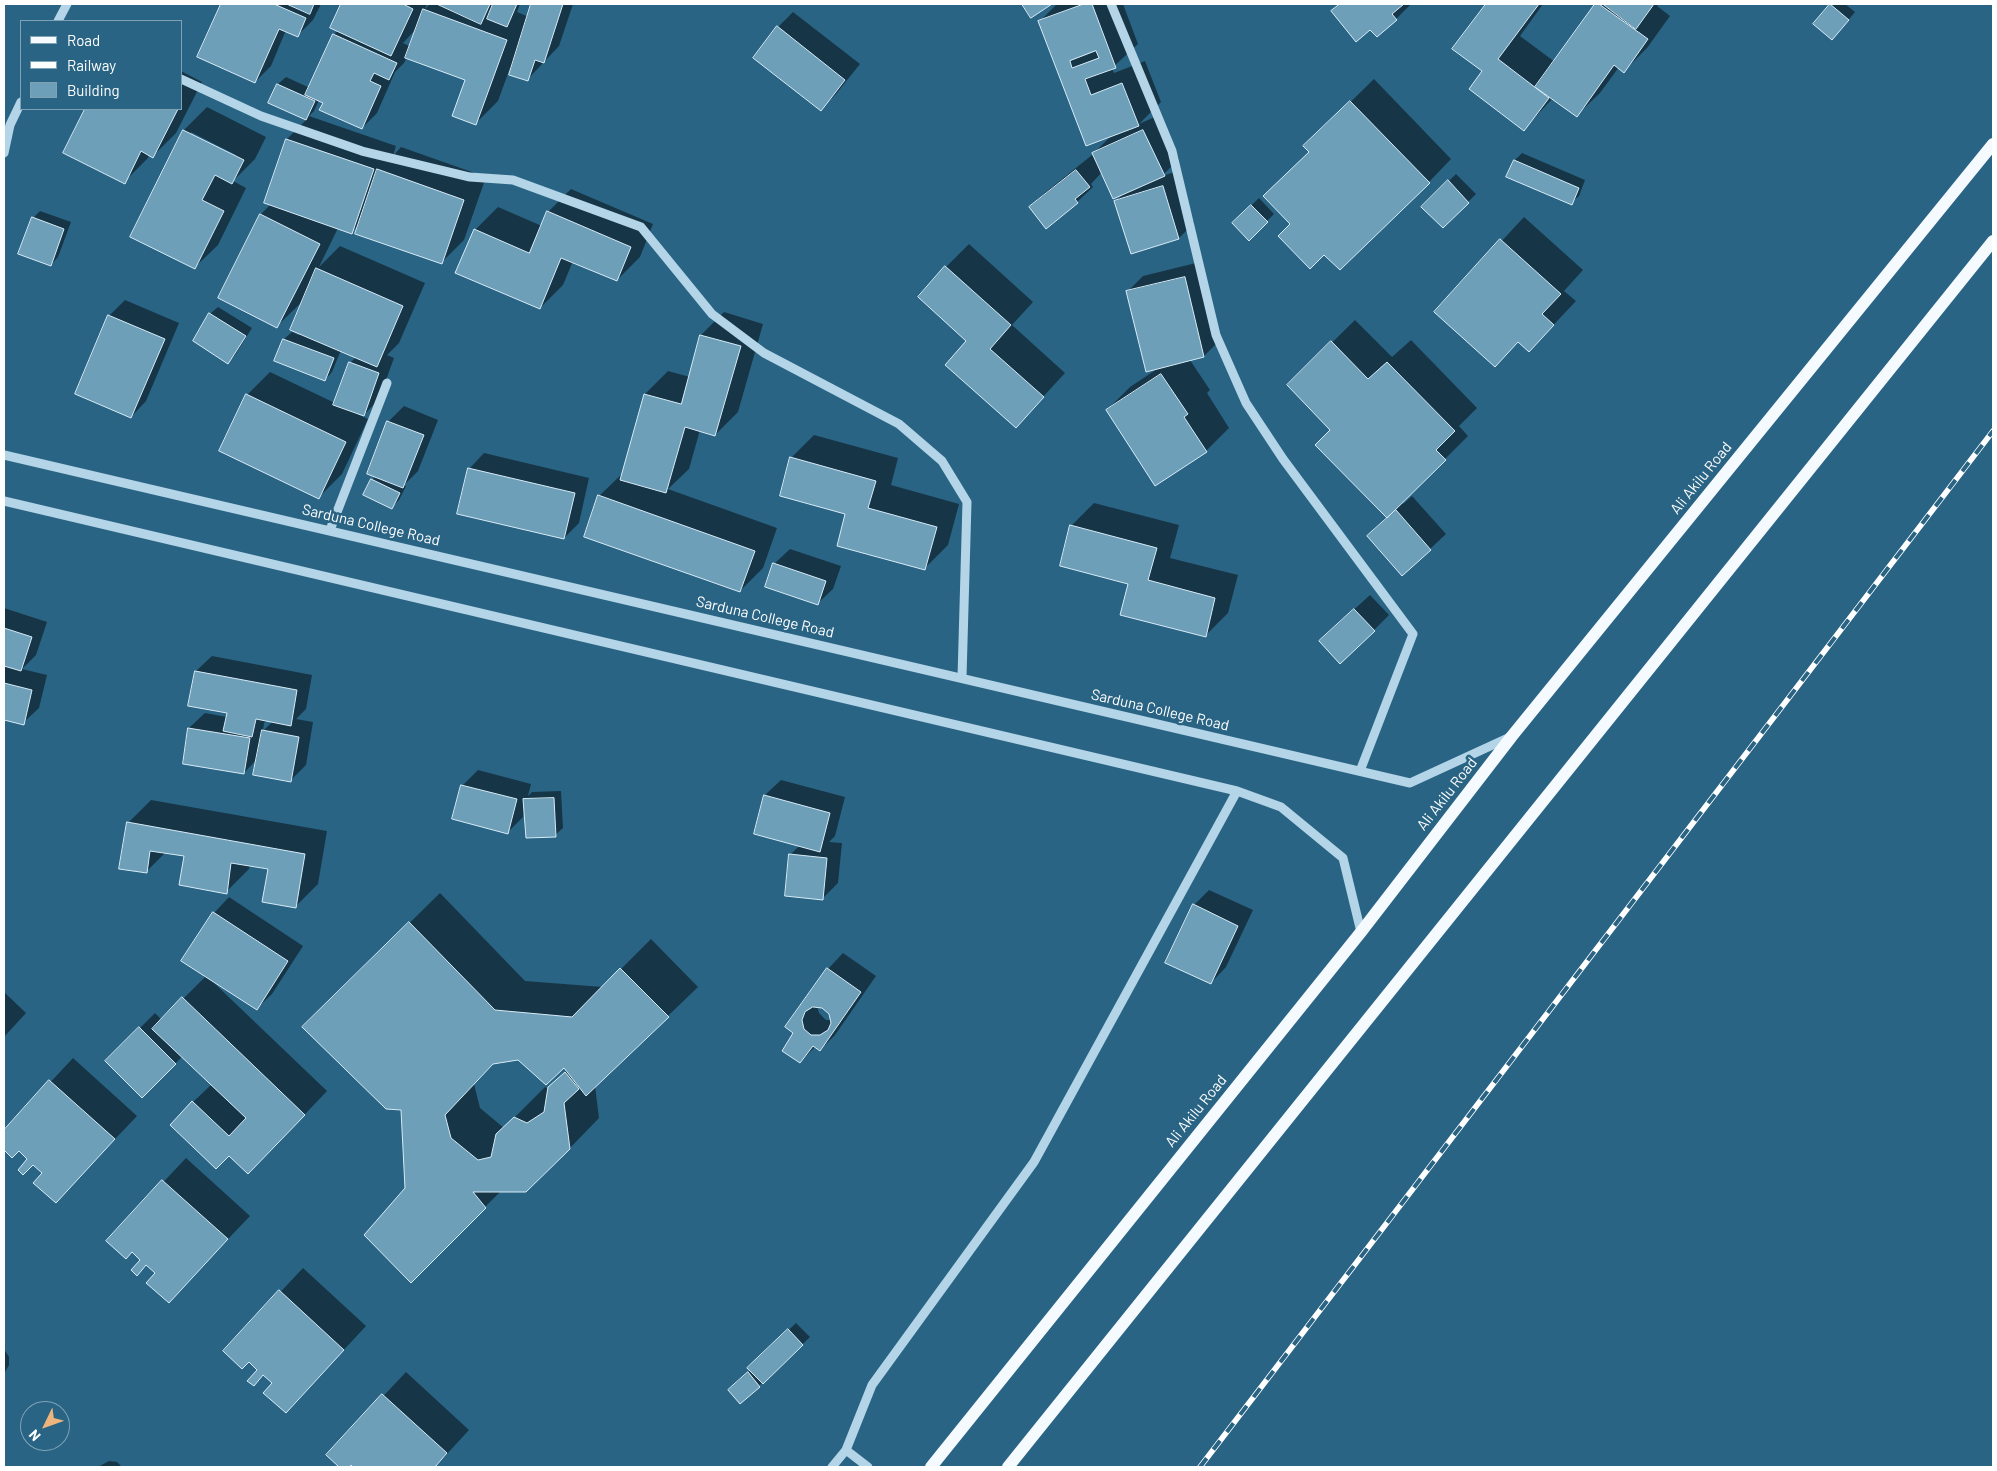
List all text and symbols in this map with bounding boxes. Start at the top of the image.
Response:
legend [20,20,182,110]
text: Road [67,31,100,49]
text: Railway [67,56,116,74]
text: Building [67,81,120,99]
street label: Ali Akilu Road [1666,438,1736,518]
street label: Sarduna College Road [300,500,442,550]
street label: Sarduna College Road [694,592,836,642]
street label: Sarduna College Road [1089,685,1231,735]
street label: Ali Akilu Road [1413,754,1481,834]
street label: Ali Akilu Road [1161,1071,1231,1151]
north arrow [20,1401,70,1451]
text: N [25,1427,44,1445]

